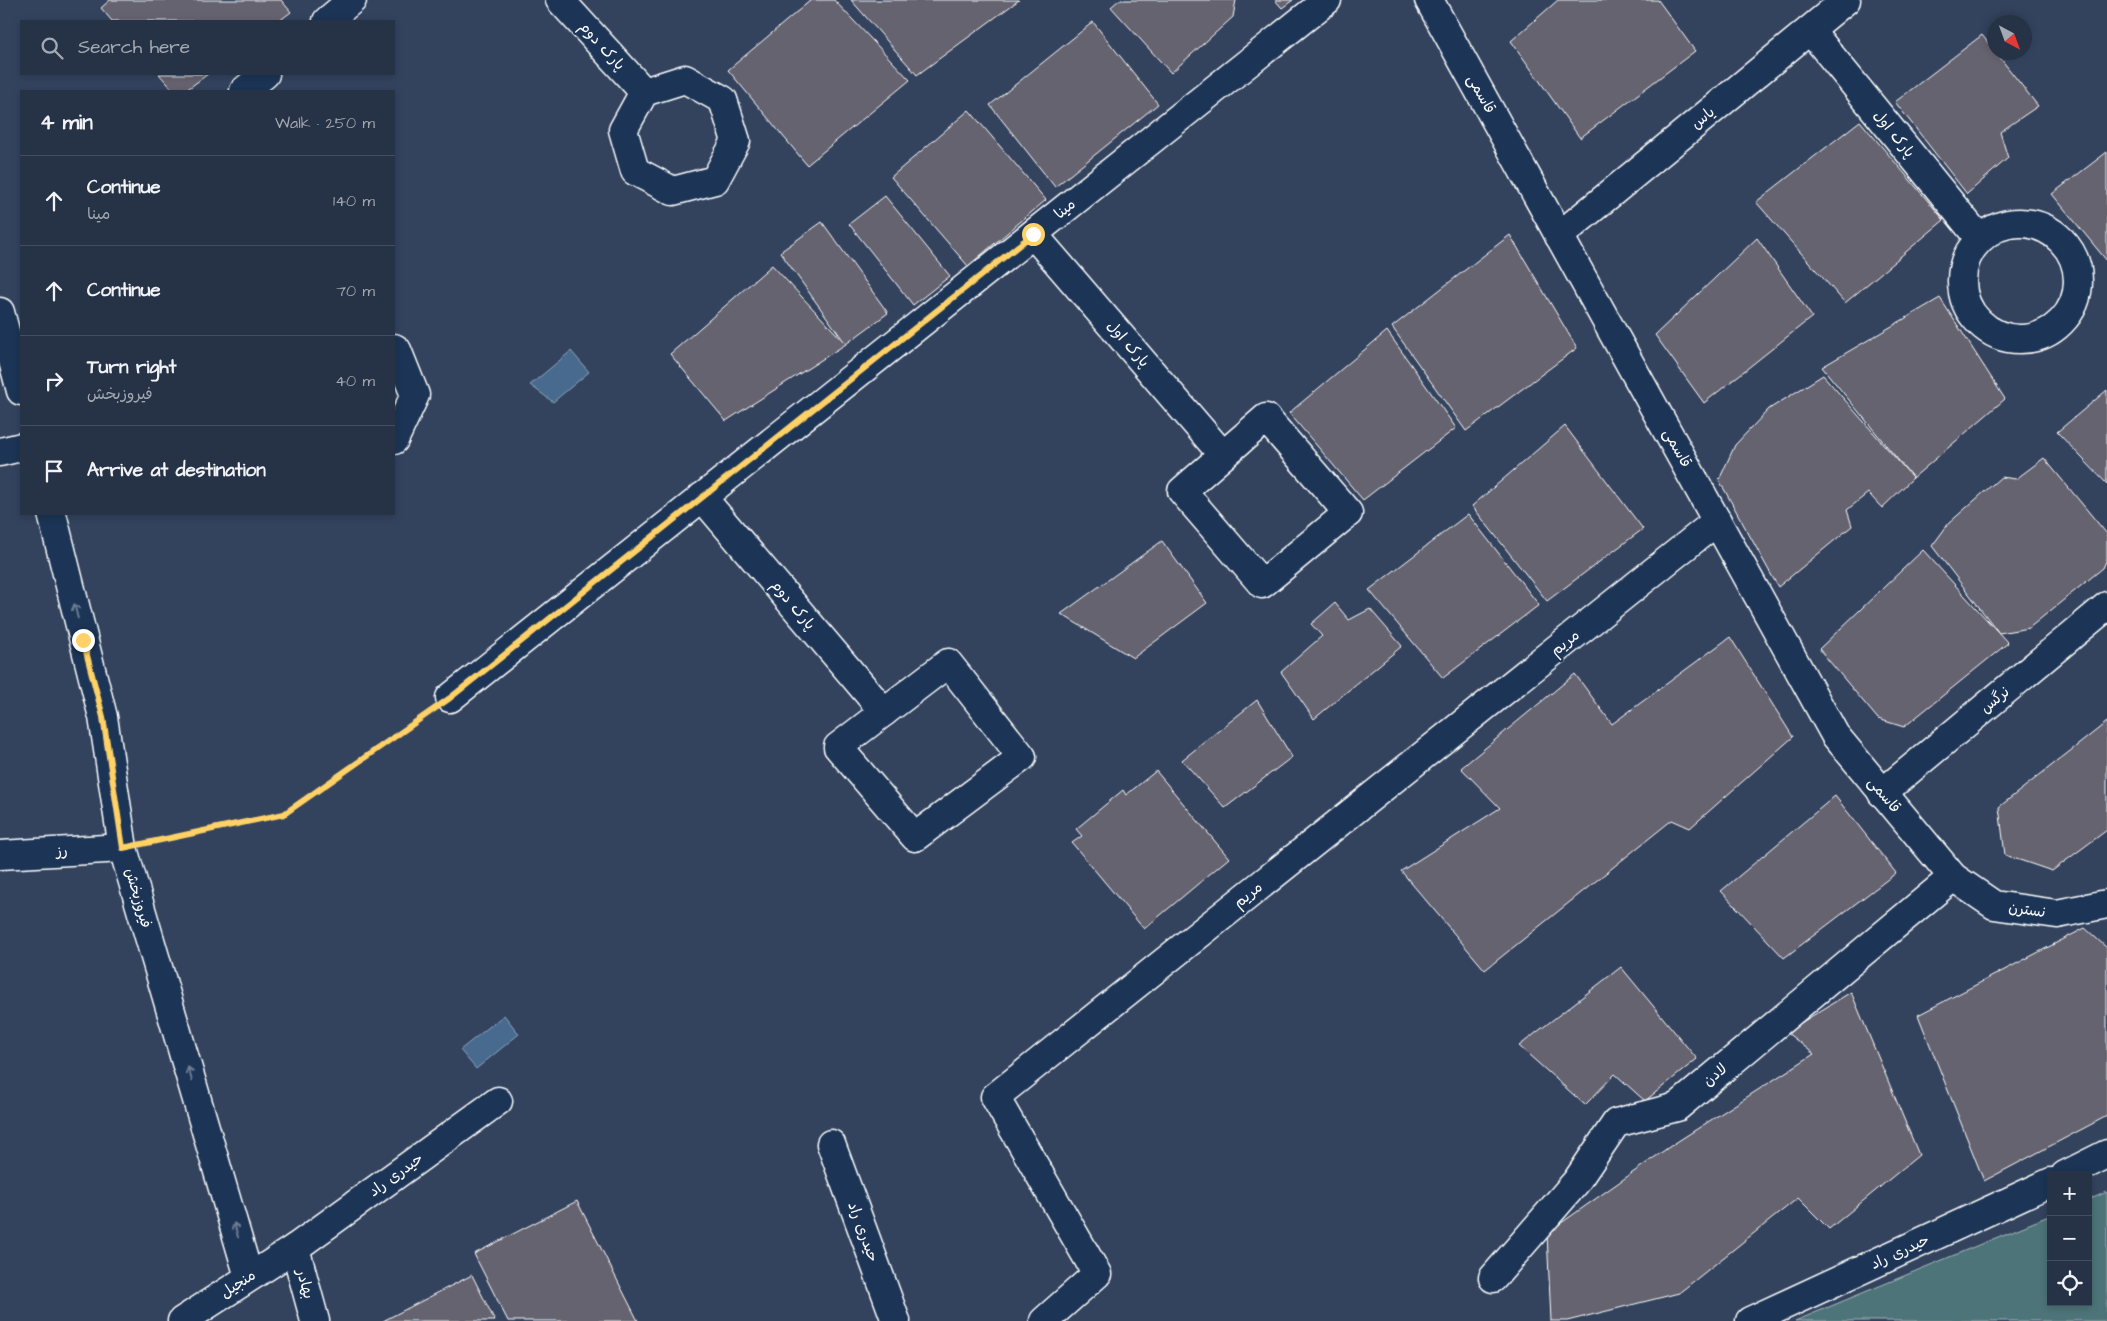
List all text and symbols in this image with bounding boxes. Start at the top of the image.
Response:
north arrow [1987,15,2032,60]
street label: پارک دوم [574,17,630,76]
search box [20,20,395,75]
icon: search [38,34,66,62]
text: Search here [78,34,190,61]
street label: قاسمی [1462,71,1500,117]
street label: یاس [1687,102,1719,134]
street label: پارک اول [1868,106,1920,162]
text: 4 min [40,108,93,137]
text: Walk · 250 m [275,112,375,134]
text: Continue [87,174,161,201]
icon: ahead [40,187,68,215]
text: 140 m [333,190,375,212]
street label: مینا [1050,194,1080,224]
text: مینا [87,203,110,225]
route start [1022,223,1045,246]
icon: ahead [40,277,68,305]
text: Continue [87,277,161,304]
text: 70 m [336,280,375,302]
street label: پارک اول [1102,316,1154,372]
text: Turn right [87,354,176,381]
icon: right [40,367,68,395]
text: 40 m [335,370,375,392]
text: فیروزبخش [87,383,153,405]
street label: قاسمی [1658,425,1696,471]
icon: arrive [40,457,68,485]
text: Arrive at destination [87,457,266,484]
street label: پارک دوم [765,575,820,635]
one-way arrow [71,604,80,620]
street label: مریم [1546,625,1585,662]
route end [72,629,95,652]
street label: نرگس [1976,682,2014,718]
street label: قاسمی [1863,772,1905,818]
street label: رز [55,840,68,862]
street label: فیروزبخش [119,866,157,930]
street label: مریم [1229,877,1268,914]
street label: نسترن [2007,897,2047,923]
street label: لادن [1698,1059,1732,1091]
one-way arrow [185,1067,195,1083]
street label: حیدری راد [364,1148,428,1202]
map controls [2047,1171,2092,1306]
button: + [2047,1171,2092,1216]
street label: حیدری راد [842,1199,884,1265]
button: − [2047,1216,2092,1261]
one-way arrow [230,1223,240,1239]
street label: حیدری راد [1867,1229,1933,1275]
button: locate [2047,1261,2092,1306]
street label: منجیل [216,1265,260,1303]
street label: بهادر [291,1266,319,1301]

